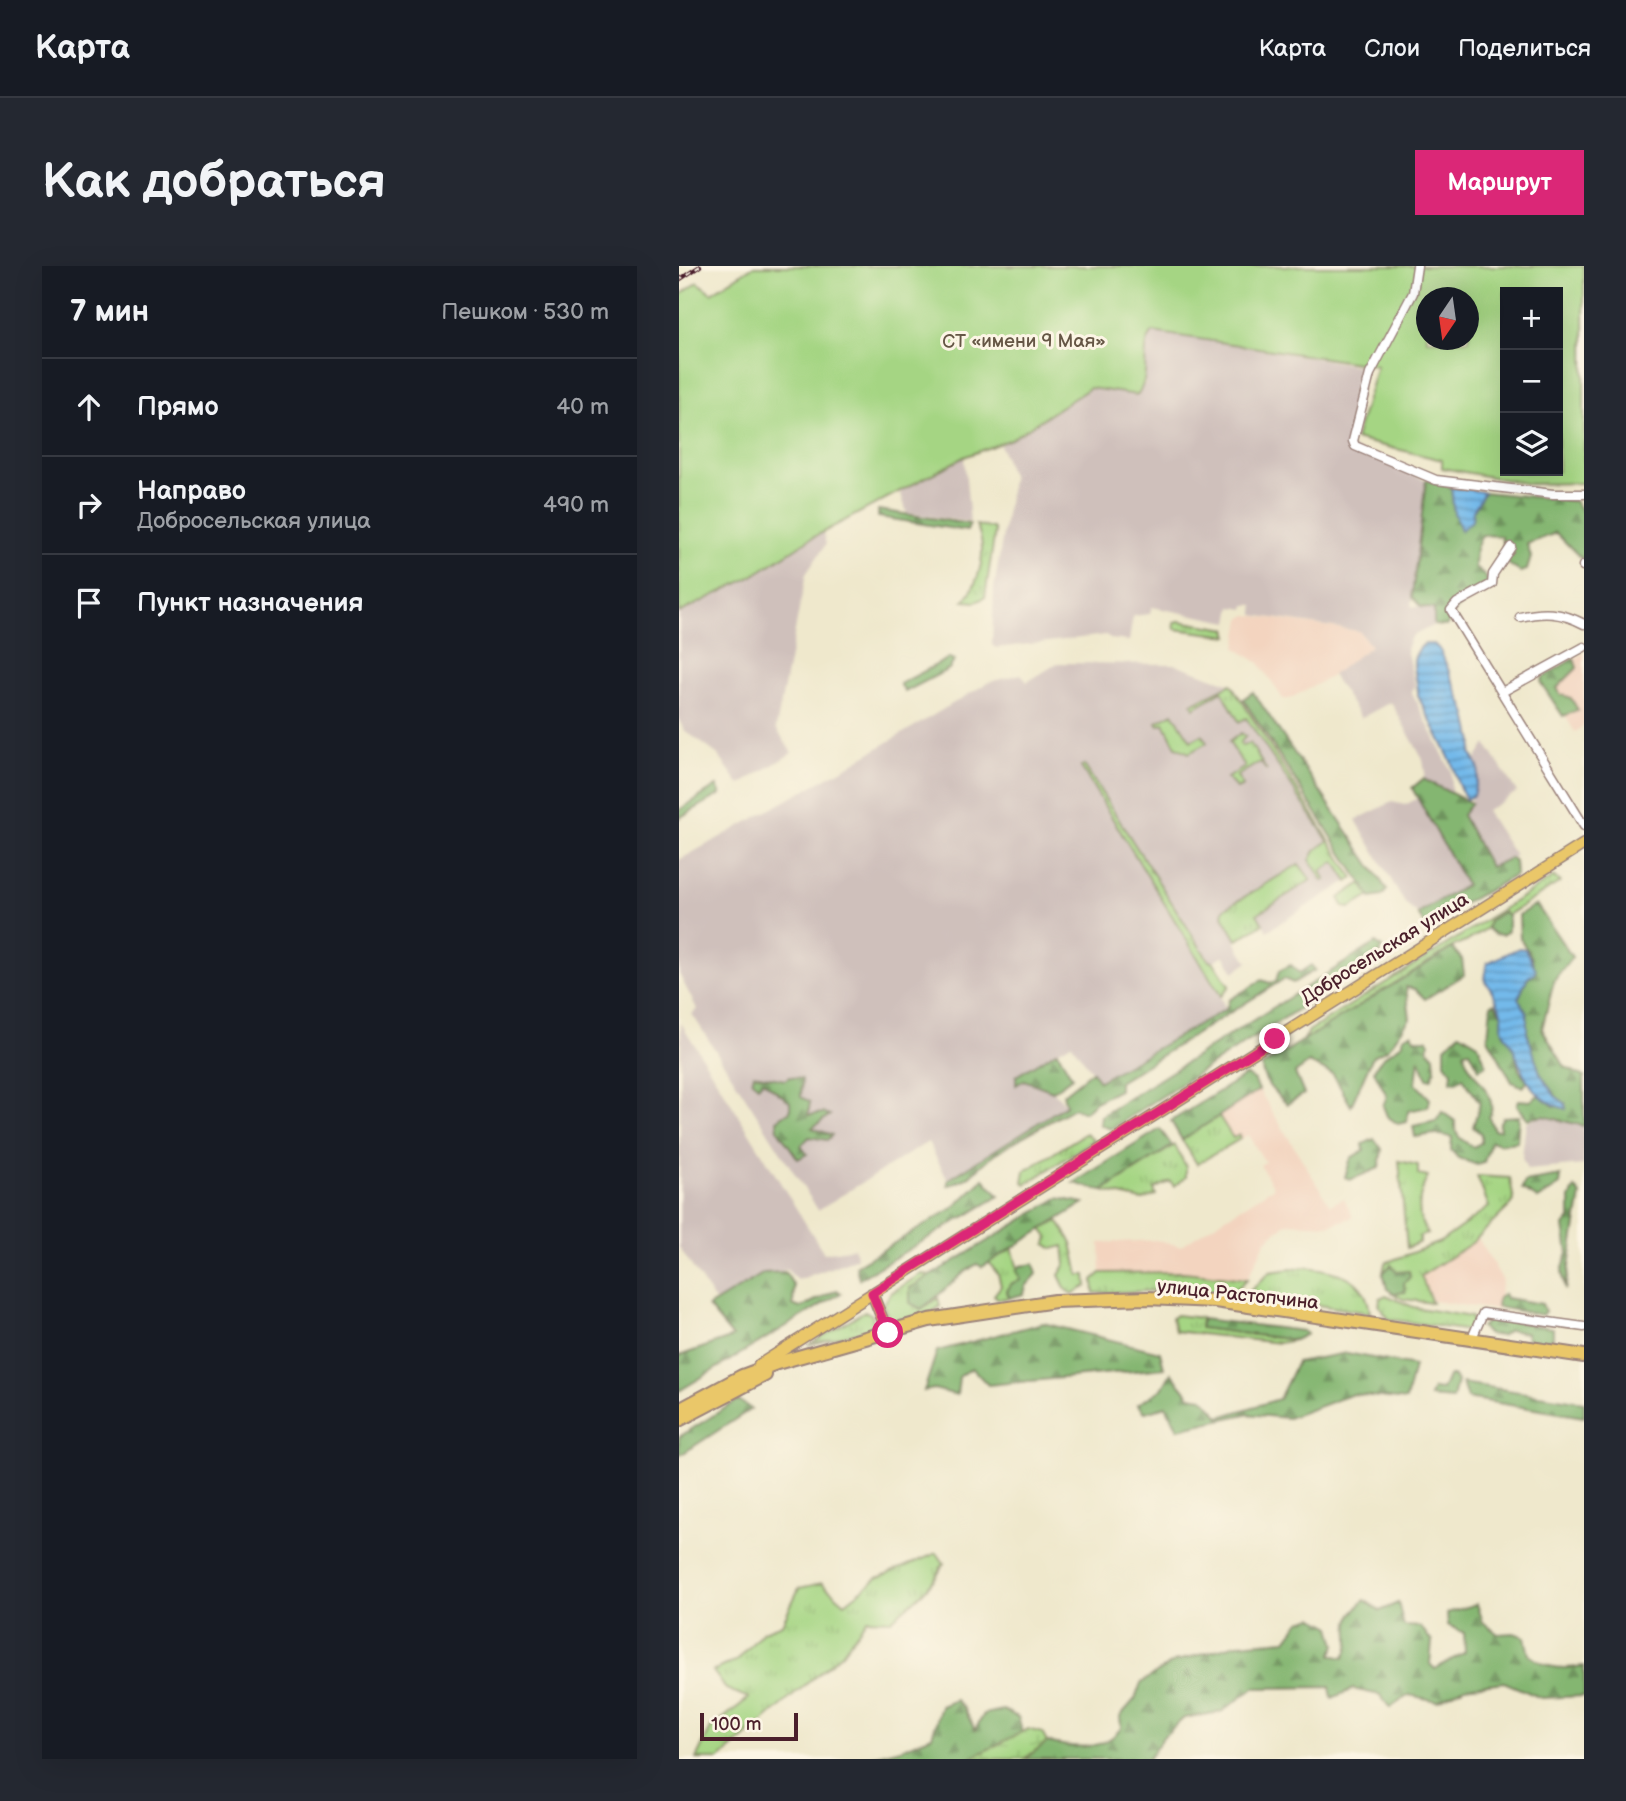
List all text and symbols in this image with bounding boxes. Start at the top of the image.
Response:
text: Карта [35,28,130,68]
text: Карта [1259,34,1326,63]
text: Слои [1364,34,1420,63]
text: Поделиться [1458,34,1591,63]
button: Маршрут [1415,150,1584,215]
text: Как добраться [42,153,386,212]
north arrow [1416,287,1479,350]
map controls [1500,287,1563,476]
button: + [1500,287,1563,350]
text: 7 мин [70,294,149,330]
text: Пешком · 530 m [441,298,609,326]
park label: СТ «имени 9 Мая» [942,330,1106,353]
button: − [1500,350,1563,413]
icon: ahead [70,388,108,426]
text: Прямо [137,392,219,423]
text: 40 m [556,393,609,421]
button: layers [1500,413,1563,476]
text: Направо [137,476,246,507]
icon: right [70,486,108,524]
text: 490 m [543,491,609,519]
text: Добросельская улица [137,507,371,535]
icon: arrive [70,584,108,622]
text: Пункт назначения [137,588,363,619]
street label: Добросельская улица [1297,888,1473,1010]
route end [1259,1023,1290,1054]
street label: улица Растопчина [1156,1275,1320,1315]
route start [872,1317,903,1348]
scale bar [700,1710,798,1742]
text: 100 m [711,1713,762,1736]

